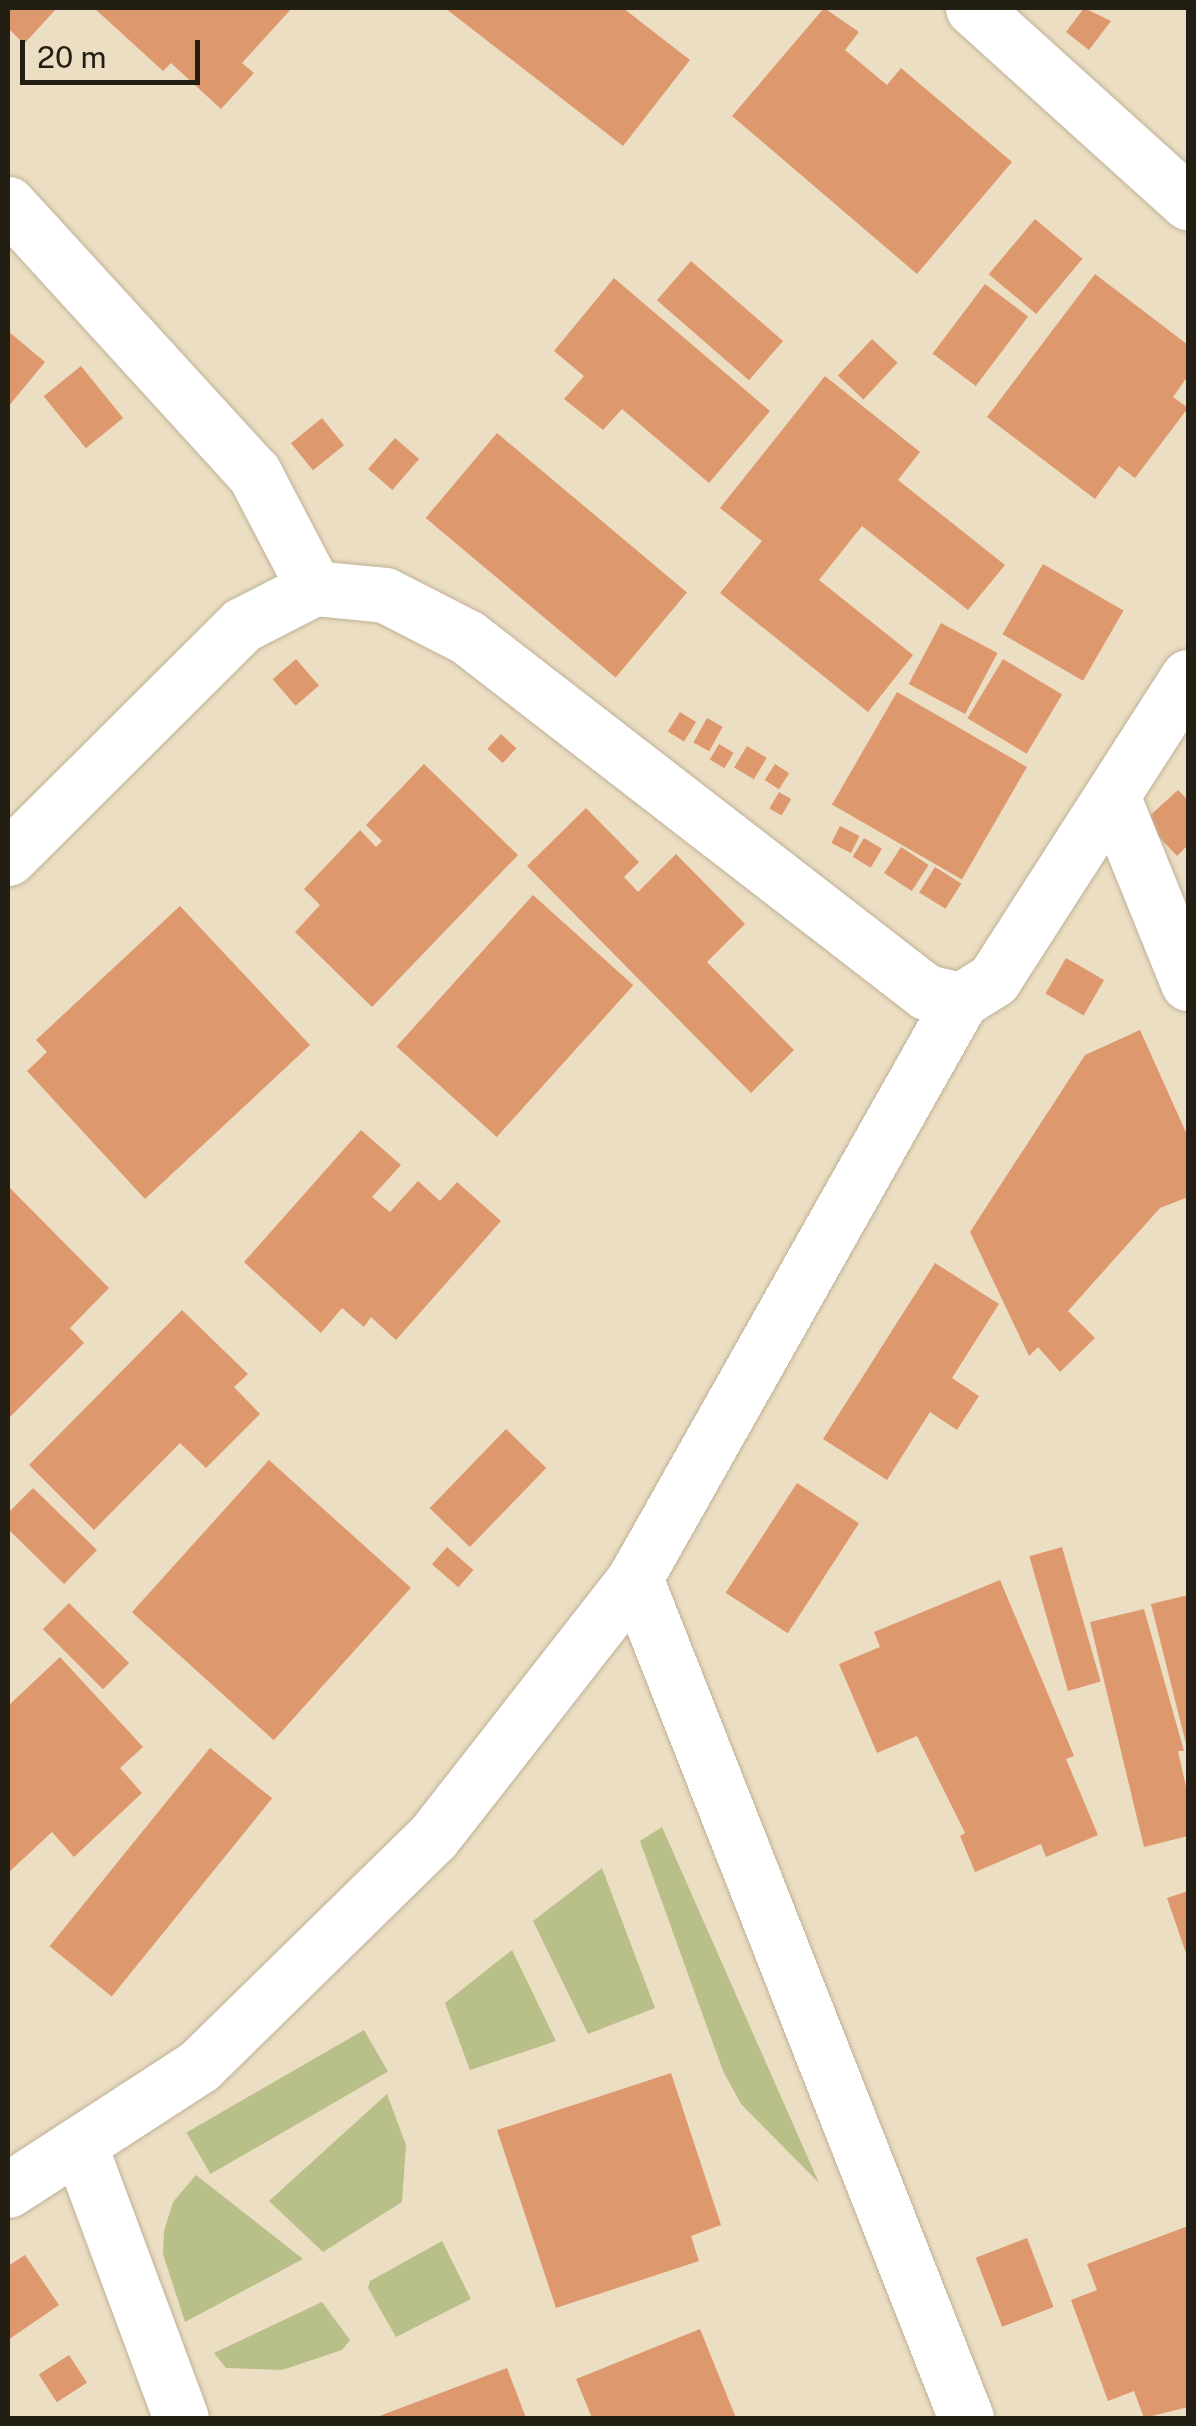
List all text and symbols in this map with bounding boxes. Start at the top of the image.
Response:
scale bar [25,20,205,82]
text: 20 m [37,39,106,75]

